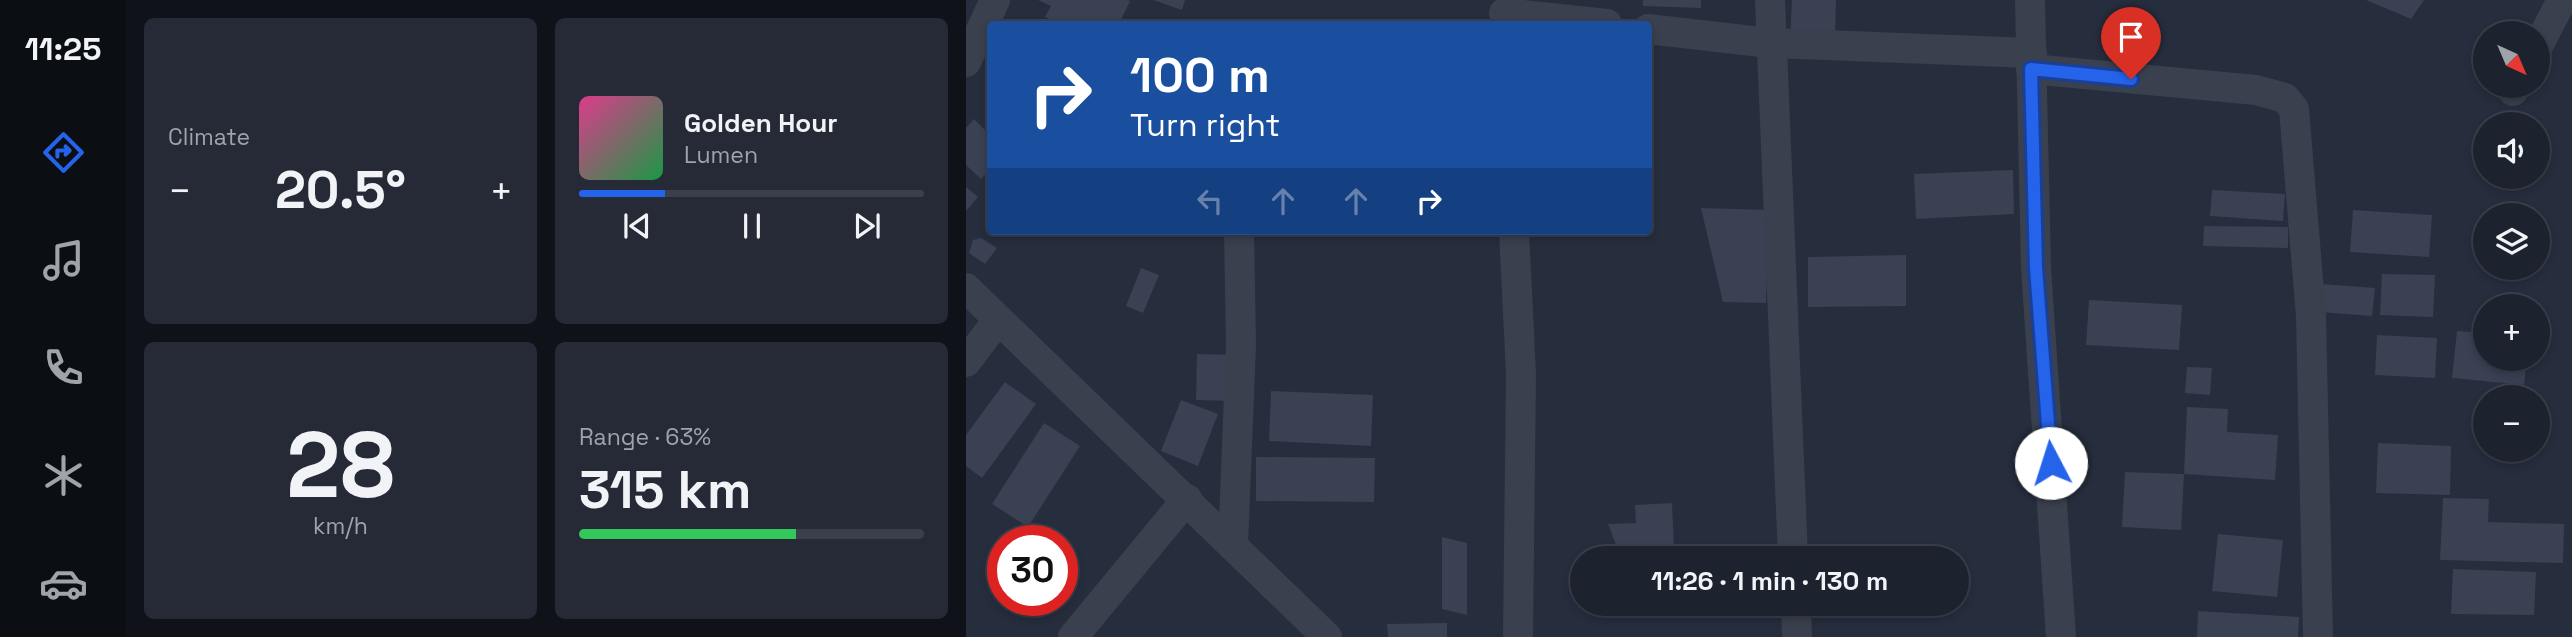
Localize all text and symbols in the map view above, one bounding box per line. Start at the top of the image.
pin [2101,7,2161,79]
icon: arrive [2112,18,2150,56]
north arrow [2473,21,2550,98]
map controls [2473,21,2550,462]
text: 11:25 [25,29,101,69]
text: 100 m [1130,44,1270,106]
icon: right [1015,49,1106,140]
text: Turn right [1130,105,1280,145]
text: Golden Hour [684,106,838,140]
button: sound [2473,112,2550,189]
text: Climate [168,122,250,152]
icon: directions [39,128,88,177]
text: Lumen [684,140,758,170]
text: 20.5° [275,157,406,223]
text: − [168,167,192,215]
text: + [489,167,513,215]
icon: left [1191,182,1229,220]
icon: ahead [1264,182,1302,220]
icon: ahead [1337,182,1375,220]
icon: right [1410,182,1448,220]
button: layers [2473,203,2550,280]
icon: previous [618,207,656,245]
icon: pause [733,207,771,245]
icon: next [848,207,886,245]
icon: music [39,236,88,285]
button: + [2473,294,2550,371]
icon: phone [39,343,88,392]
button: − [2473,385,2550,462]
text: 28 [286,407,395,524]
text: Range · 63% [579,422,711,452]
position arrow [2014,426,2088,500]
icon: climate [39,451,88,500]
text: 315 km [579,457,751,523]
text: km/h [313,511,368,541]
speed limit sign: 30 [987,525,1078,616]
icon: car [39,559,88,608]
text: 11:26 · 1 min · 130 m [1651,564,1888,598]

